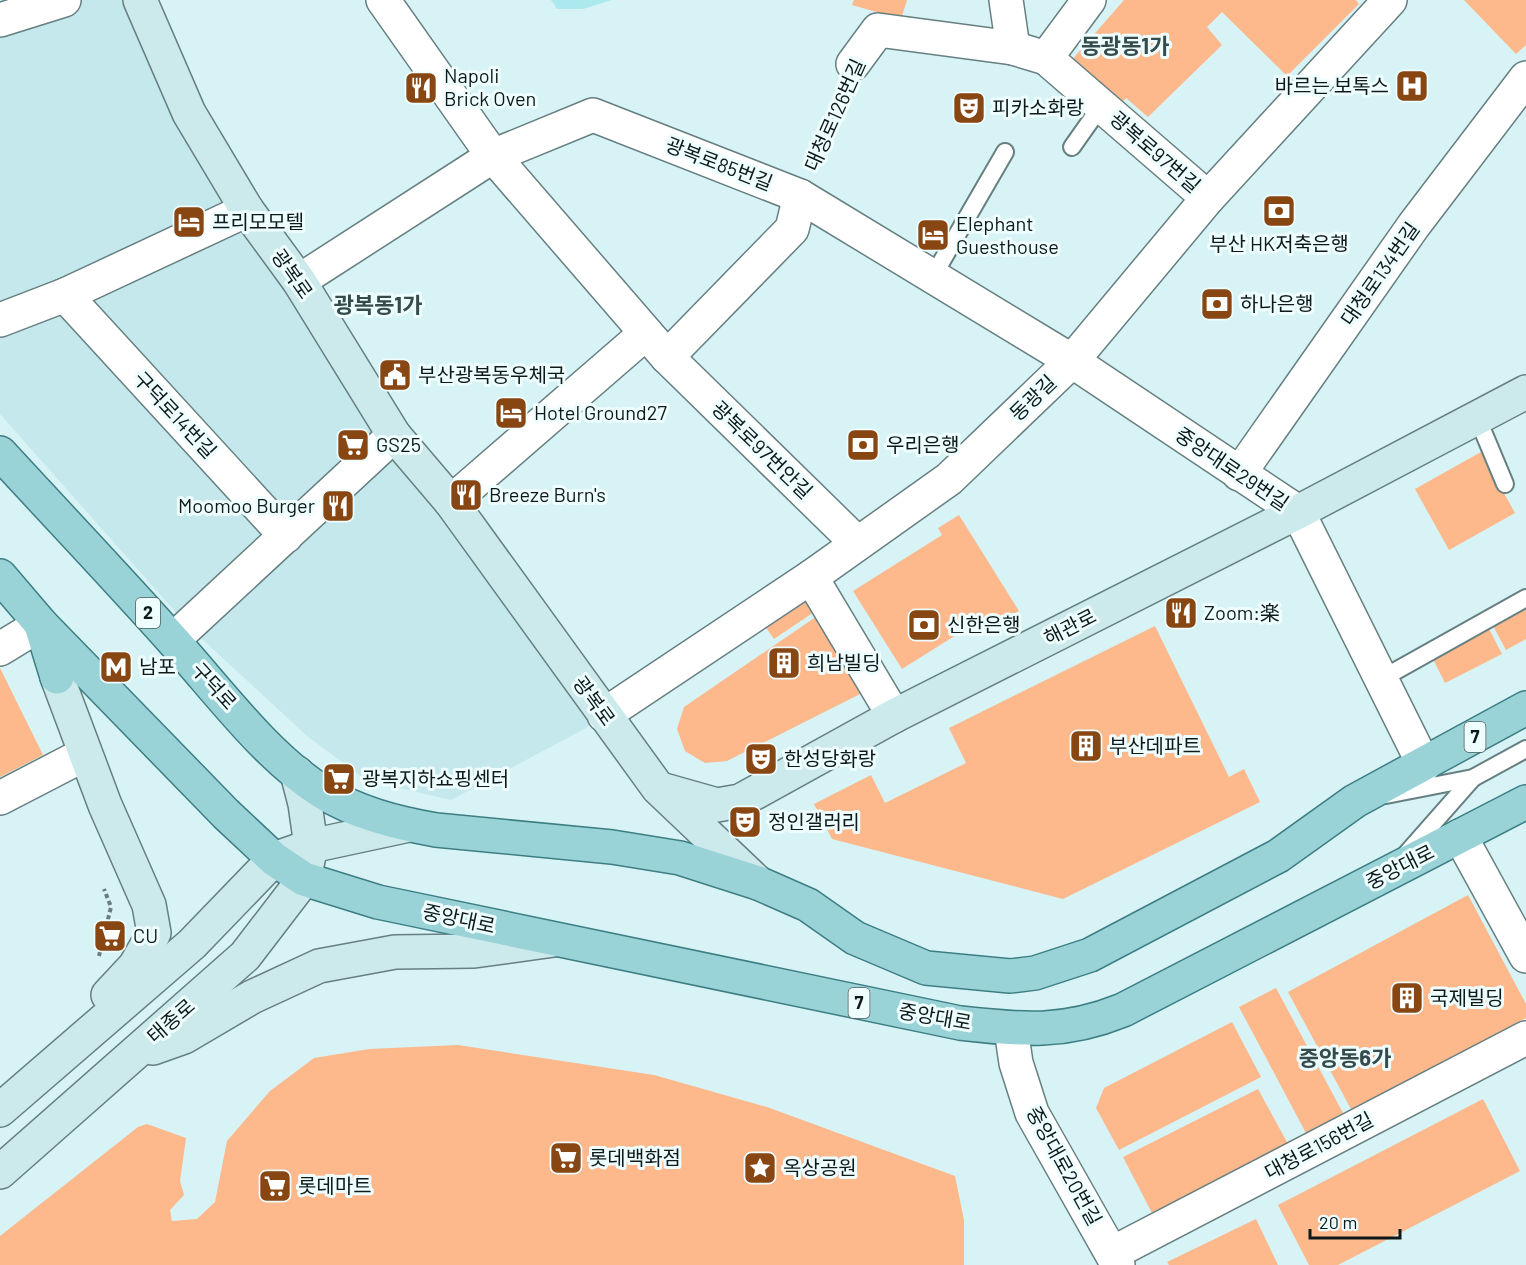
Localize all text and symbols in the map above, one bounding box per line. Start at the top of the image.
district label: 동광동1가 [1081,32,1169,58]
street label: 대청로126번길 [799,55,869,174]
place label: Napoli Brick Oven [444,63,536,110]
hospital icon: 바르는 보톡스 [1394,68,1430,104]
restaurant icon: Napoli Brick Oven [403,70,439,106]
place label: 바르는 보톡스 [1275,73,1389,97]
theatre icon: 피카소화랑 [951,90,987,126]
place label: 피카소화랑 [992,95,1084,119]
street label: 광복로97번길 [1106,105,1206,197]
street label: 광복로85번길 [662,132,776,194]
bank icon: 부산 HK저축은행 [1261,193,1297,229]
hotel icon: 프리모모텔 [171,204,207,240]
place label: 프리모모텔 [212,209,304,233]
place label: Elephant Guesthouse [956,211,1059,258]
hotel icon: Elephant Guesthouse [915,217,951,253]
street label: 대청로134번길 [1335,217,1424,330]
place label: 부산 HK저축은행 [1209,231,1349,255]
street label: 광복로 [267,244,318,303]
bank icon: 하나은행 [1199,286,1235,322]
district label: 광복동1가 [334,291,422,317]
place label: 하나은행 [1240,291,1314,315]
public building icon: 부산광복동우체국 [377,357,413,393]
place label: 부산광복동우체국 [418,362,565,386]
street label: 구덕로14번길 [129,366,222,463]
street label: 동광길 [1004,369,1060,425]
hotel icon: Hotel Ground27 [493,395,529,431]
street label: 광복로97번안길 [708,395,818,503]
place label: Hotel Ground27 [534,400,667,424]
street label: 중앙대로29번길 [1171,421,1294,515]
supermarket icon: GS25 [335,427,371,463]
bank icon: 우리은행 [845,427,881,463]
place label: GS25 [376,432,421,456]
place label: 우리은행 [886,432,960,456]
restaurant icon: Breeze Burn's [448,477,484,513]
place label: Breeze Burn's [489,482,606,506]
restaurant icon: Moomoo Burger [320,488,356,524]
place label: Moomoo Burger [178,493,315,517]
restaurant icon: Zoom:楽 [1163,595,1199,631]
road number: 2 [136,598,160,628]
place label: Zoom:楽 [1204,600,1280,624]
street label: 해관로 [1040,603,1100,649]
bank icon: 신한은행 [906,607,942,643]
place label: 신한은행 [947,612,1021,636]
building icon: 희남빌딩 [766,645,802,681]
metro station icon: 남포 [98,649,134,685]
place label: 희남빌딩 [807,650,881,674]
place label: 남포 [139,654,176,678]
street label: 구덕로 [187,657,242,714]
street label: 광복로 [569,671,621,730]
road number: 7 [1464,722,1486,752]
building icon: 부산데파트 [1068,728,1104,764]
place label: 부산데파트 [1109,733,1201,757]
theatre icon: 한성당화랑 [743,741,779,777]
place label: 한성당화랑 [784,746,876,770]
supermarket icon: 광복지하쇼핑센터 [321,761,357,797]
place label: 광복지하쇼핑센터 [362,766,509,790]
theatre icon: 정인갤러리 [727,804,763,840]
place label: 정인갤러리 [768,809,860,833]
street label: 중앙대로 [1361,839,1438,894]
street label: 중앙대로 [421,899,498,937]
supermarket icon: CU [92,918,128,954]
place label: CU [133,923,158,947]
building icon: 국제빌딩 [1389,980,1425,1016]
place label: 국제빌딩 [1430,985,1504,1009]
road number: 7 [848,988,870,1018]
street label: 태종로 [142,993,199,1047]
street label: 중앙대로 [897,998,974,1034]
district label: 중앙동6가 [1299,1044,1391,1070]
street label: 중앙대로20번길 [1022,1102,1107,1229]
street label: 대청로156번길 [1260,1106,1377,1184]
supermarket icon: 롯데백화점 [548,1140,584,1176]
place label: 롯데백화점 [589,1145,681,1169]
place icon: 옥상공원 [742,1150,778,1186]
place label: 옥상공원 [783,1155,857,1179]
supermarket icon: 롯데마트 [257,1168,293,1204]
place label: 롯데마트 [298,1173,372,1197]
scale bar [1310,1202,1400,1240]
text: 20 m [1319,1211,1357,1233]

